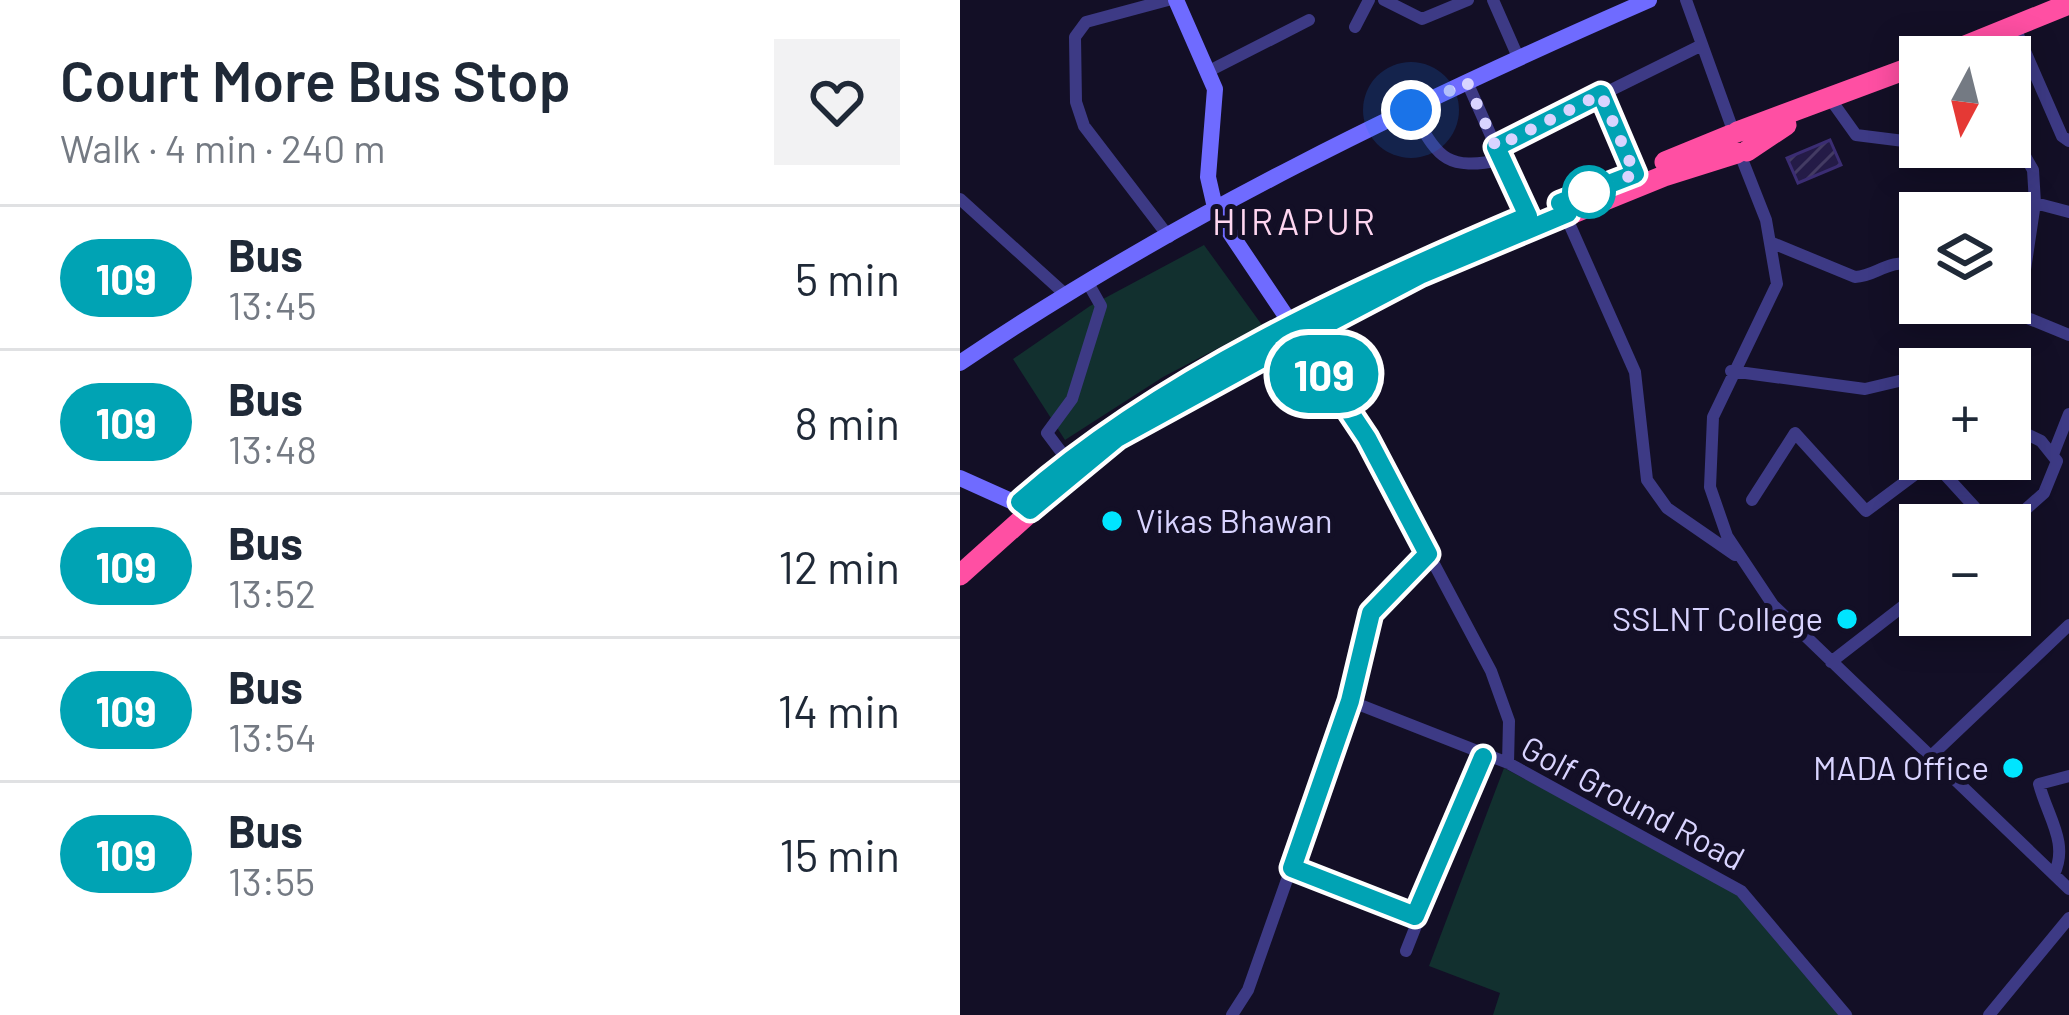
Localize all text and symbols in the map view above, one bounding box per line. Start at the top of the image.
north arrow [1899,36,2031,168]
map controls [1899,36,2031,636]
button: heart [774,39,900,165]
text: Court More Bus Stop [60,45,571,113]
your location [1381,80,1441,140]
text: Walk · 4 min · 240 m [60,124,385,171]
unlabelled marker [1564,167,1614,217]
button: layers [1899,192,2031,324]
district label: HIRAPUR [1212,199,1378,242]
text: Bus [228,227,303,281]
text: 5 min [795,251,900,305]
text: 109 [95,253,157,303]
text: 13:45 [228,281,317,328]
line badge: 109 [1255,335,1393,413]
button: + [1899,348,2031,480]
text: 109 [1293,349,1355,399]
text: Bus [228,371,303,425]
text: 8 min [795,395,900,449]
text: 109 [95,397,157,447]
text: 13:48 [228,425,317,472]
place label: Vikas Bhawan [1136,500,1333,540]
button: − [1899,504,2031,636]
marker: Vikas Bhawan [1099,508,1125,534]
text: Bus [228,515,303,569]
text: 12 min [778,539,900,593]
text: 109 [95,541,157,591]
text: 13:52 [228,569,316,616]
place label: SSLNT College [1612,598,1823,638]
marker: SSLNT College [1834,606,1860,632]
text: Bus [228,659,303,713]
text: 14 min [778,683,900,737]
text: 109 [95,685,157,735]
text: 13:54 [228,713,317,760]
street label: Golf Ground Road [1515,726,1752,878]
place label: MADA Office [1813,747,1989,787]
marker: MADA Office [2000,755,2026,781]
text: Bus [228,803,303,857]
text: 15 min [779,827,900,881]
text: 109 [95,829,157,879]
text: 13:55 [228,857,315,904]

